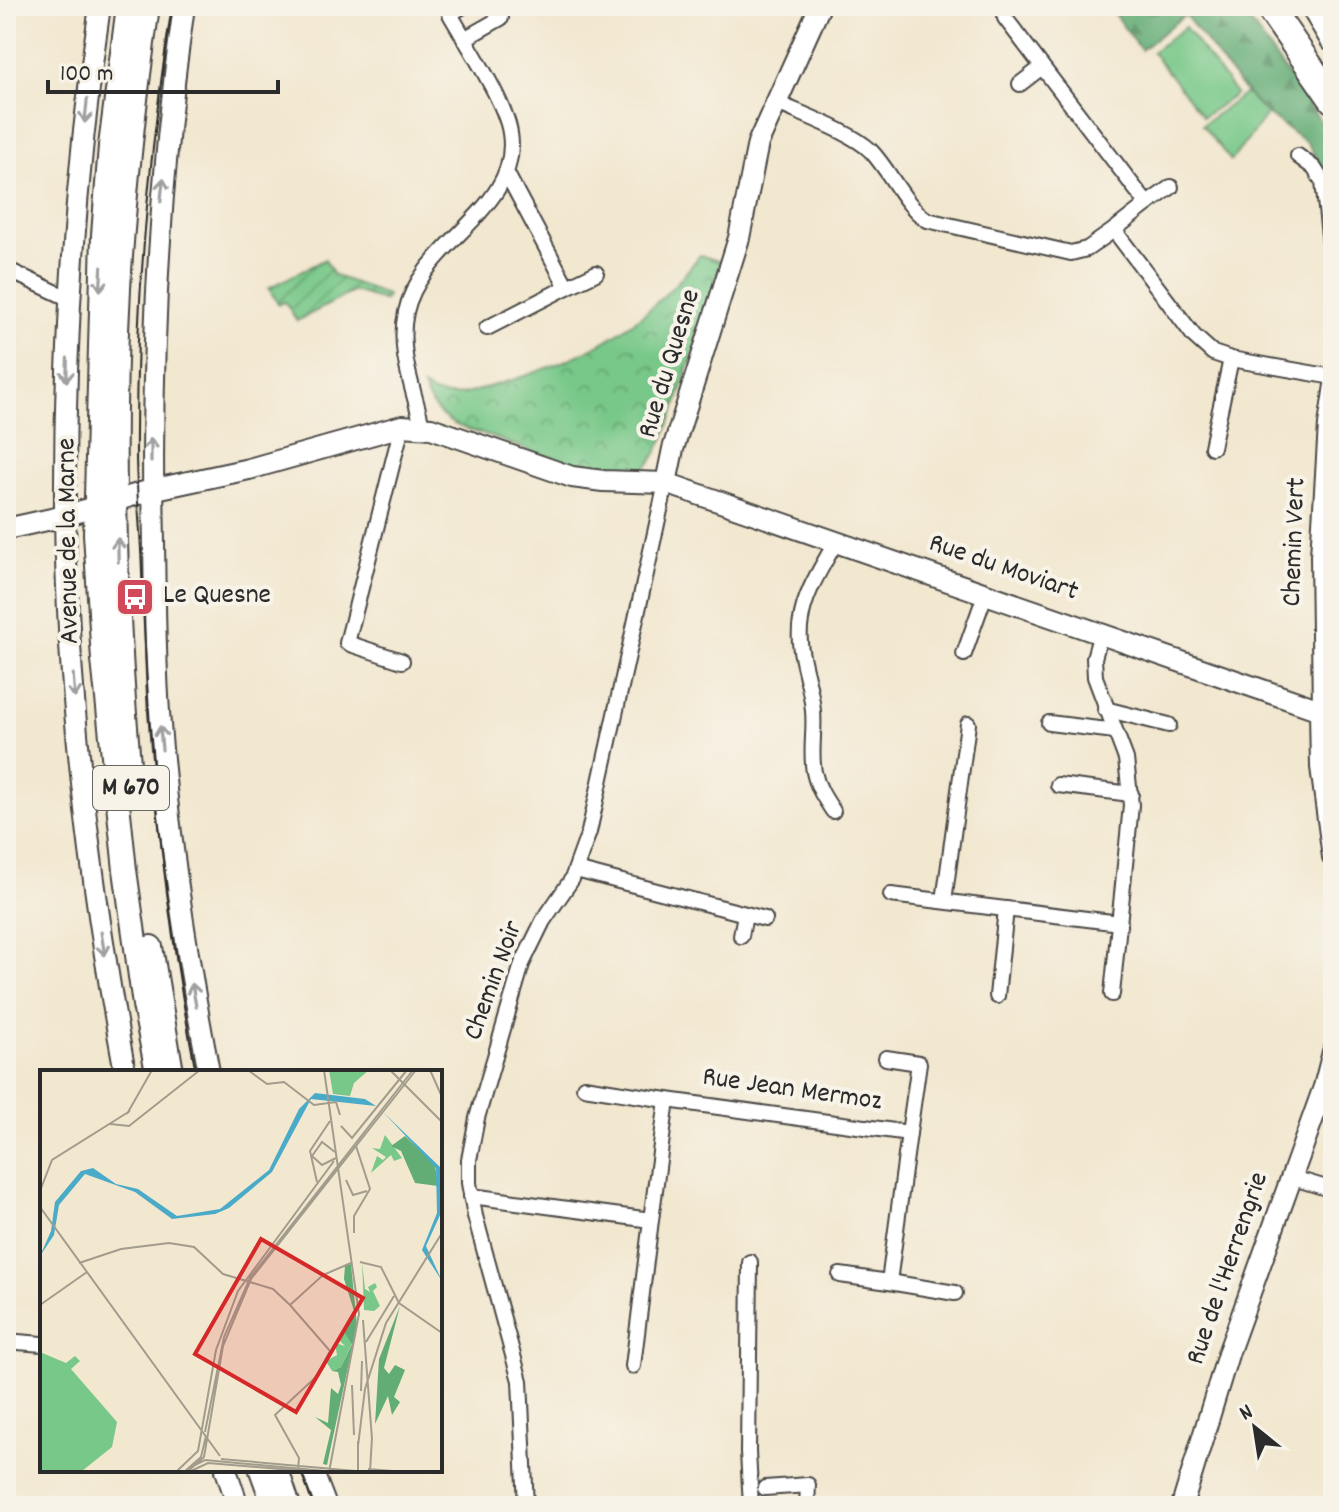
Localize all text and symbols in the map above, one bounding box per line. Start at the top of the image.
scale bar [48,44,278,94]
text: 100 m [60,58,113,92]
one-way arrow [78,97,93,124]
one-way arrow [155,177,170,204]
one-way arrow [94,265,109,292]
street label: Rue du Quesne [629,285,713,443]
one-way arrow [59,356,75,383]
one-way arrow [143,437,159,464]
street label: Avenue de la Marne [48,438,92,644]
street label: Chemin Vert [1274,477,1318,607]
street label: Rue du Moviart [923,525,1083,613]
one-way arrow [110,537,126,564]
bus stop icon: Le Quesne [114,576,156,618]
place label: Le Quesne [163,577,271,617]
one-way arrow [66,672,81,699]
one-way arrow [154,725,169,752]
road number: M 670 [93,766,169,810]
street label: Chemin Noir [455,915,535,1046]
one-way arrow [96,931,111,957]
one-way arrow [186,983,201,1009]
street label: Rue Jean Mermoz [700,1059,885,1123]
inset map [40,1070,442,1472]
street label: Rue de l'Herrengrie [1177,1167,1281,1371]
north arrow [1215,1388,1295,1468]
text: N [1234,1398,1259,1430]

